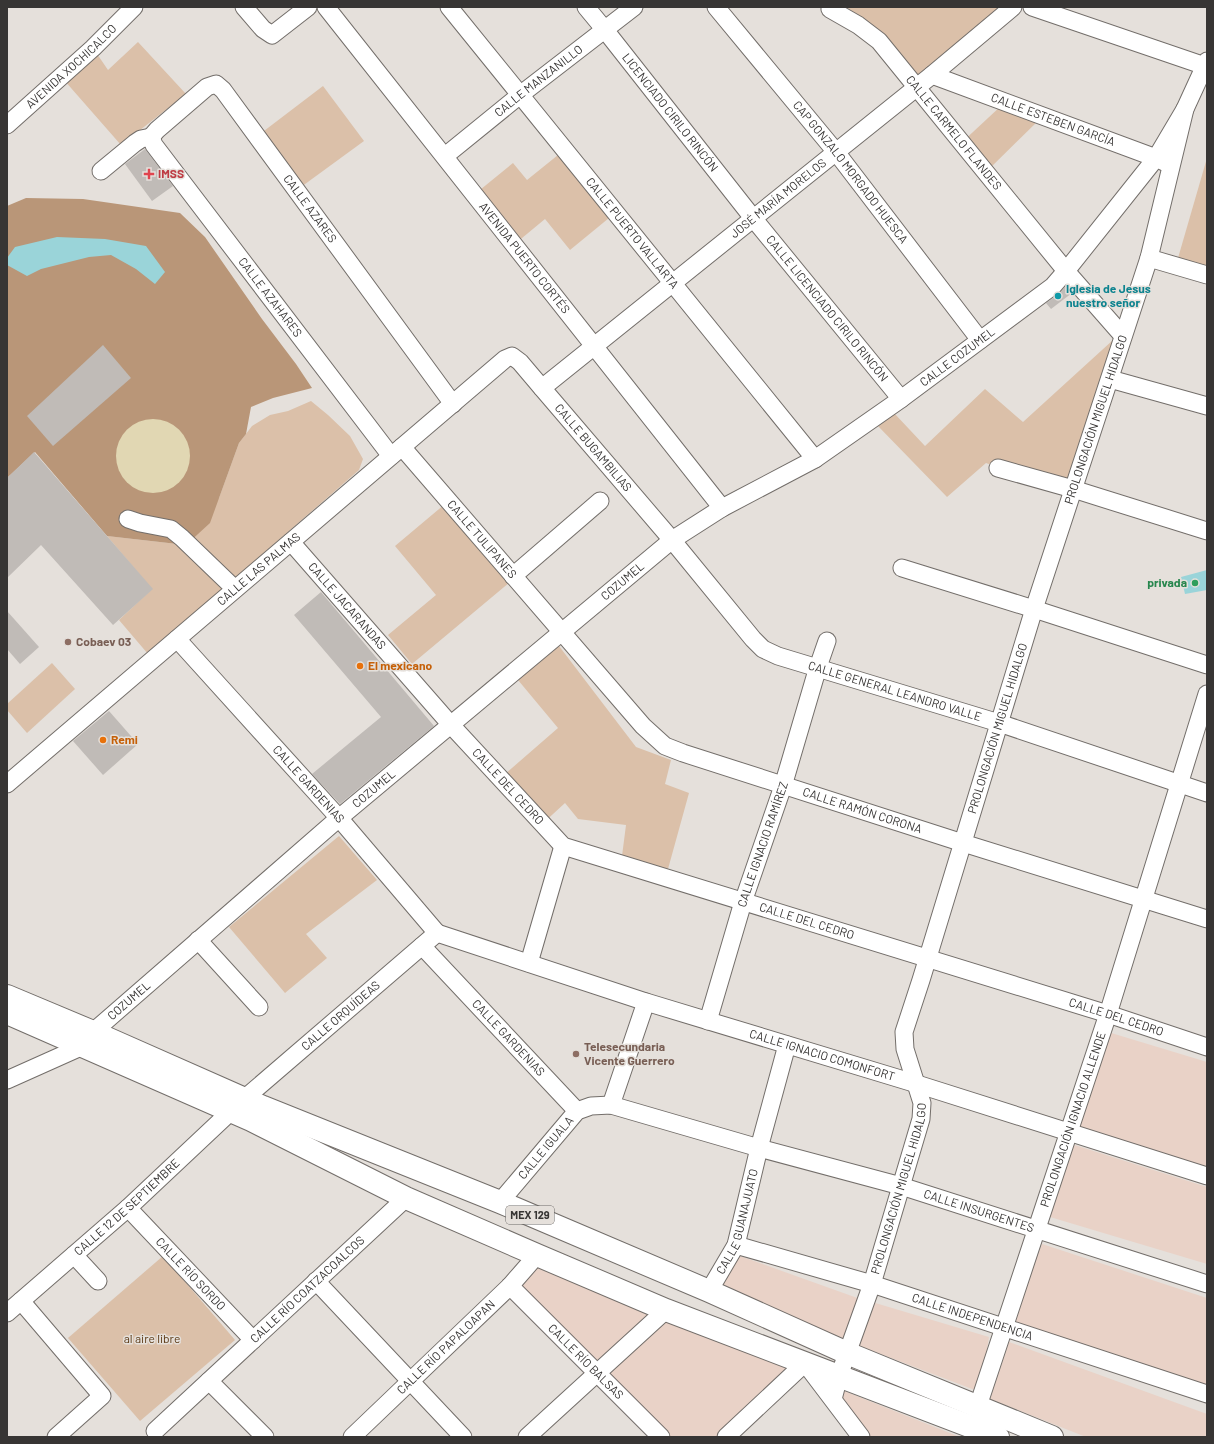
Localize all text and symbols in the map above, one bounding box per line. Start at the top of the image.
street label: AVENIDA XOCHICALCO [23,21,119,111]
street label: CALLE MANZANILLO [491,41,585,119]
street label: LICENCIADO CIRILO RINCÓN [620,50,722,174]
street label: CALLE CARMELO FLANDES [904,72,1005,192]
street label: CALLE ESTEBEN GARCÍA [989,90,1117,148]
street label: CAP GONZALO MORGADO HUESCA [791,98,911,246]
street label: JOSÉ MARÍA MORELOS [727,155,828,240]
place label: IMSS [158,166,184,180]
marker: IMSS [143,168,155,180]
street label: CALLE AZARES [281,171,340,245]
street label: CALLE PUERTO VALLARTA [584,174,682,291]
street label: AVENIDA PUERTO CORTÉS [477,199,573,316]
street label: CALLE LICENCIADO CIRILO RINCÓN [764,232,892,384]
street label: CALLE AZAHARES [236,254,306,339]
place label: Iglesia de Jesus nuestro señor [1066,281,1151,309]
marker: Iglesia de Jesus nuestro señor [1053,291,1063,301]
street label: CALLE COZUMEL [917,324,997,389]
street label: PROLONGACIÓN MIGUEL HIDALGO [1061,333,1129,506]
street label: CALLE BUGAMBILIAS [553,400,635,494]
street label: CALLE TULIPANES [445,497,520,581]
street label: CALLE LAS PALMAS [214,529,303,608]
street label: COZUMEL [598,558,647,602]
street label: CALLE JACARANDAS [306,559,389,652]
place label: privada [1147,575,1187,589]
marker: privada [1190,578,1200,588]
place label: Cobaev 03 [76,634,131,648]
marker: Cobaev 03 [63,637,73,647]
street label: PROLONGACIÓN MIGUEL HIDALGO [964,641,1029,815]
place label: El mexicano [368,658,432,672]
street label: CALLE GENERAL LEANDRO VALLE [807,658,983,723]
marker: El mexicano [355,661,365,671]
place label: Remi [111,732,138,746]
marker: Remi [98,735,108,745]
street label: CALLE GARDENIAS [271,742,348,825]
street label: CALLE DEL CEDRO [470,745,547,827]
street label: COZUMEL [349,766,398,810]
street label: CALLE IGNACIO RAMÍREZ [734,780,790,908]
street label: CALLE RAMÓN CORONA [801,784,924,835]
street label: CALLE DEL CEDRO [758,899,856,941]
street label: CALLE ORQUÍDEAS [298,977,382,1053]
street label: COZUMEL [104,978,152,1022]
street label: CALLE DEL CEDRO [1067,994,1166,1038]
street label: CALLE GARDENIAS [470,996,548,1078]
street label: CALLE IGNACIO COMONFORT [748,1026,897,1083]
street label: PROLONGACIÓN IGNACIO ALLENDE [1036,1029,1108,1209]
place label: Telesecundaria Vicente Guerrero [584,1039,675,1067]
marker: Telesecundaria Vicente Guerrero [571,1049,581,1059]
street label: PROLONGACIÓN MIGUEL HIDALGO [867,1102,928,1275]
street label: CALLE IGUALA [515,1113,576,1181]
street label: CALLE 12 DE SEPTIEMBRE [71,1155,182,1258]
street label: CALLE GUANAJUATO [713,1167,760,1276]
street label: CALLE INSURGENTES [922,1186,1036,1234]
road number: MEX 129 [506,1206,554,1224]
street label: CALLE RÍO COATZACOALCOS [247,1232,367,1345]
street label: CALLE RÍO SORDO [154,1234,229,1313]
street label: CALLE INDEPENDENCIA [910,1290,1035,1342]
street label: CALLE RÍO PAPALOAPAN [393,1296,497,1397]
street label: CALLE RÍO BALSAS [546,1320,627,1401]
park label: al aire libre [124,1331,180,1345]

